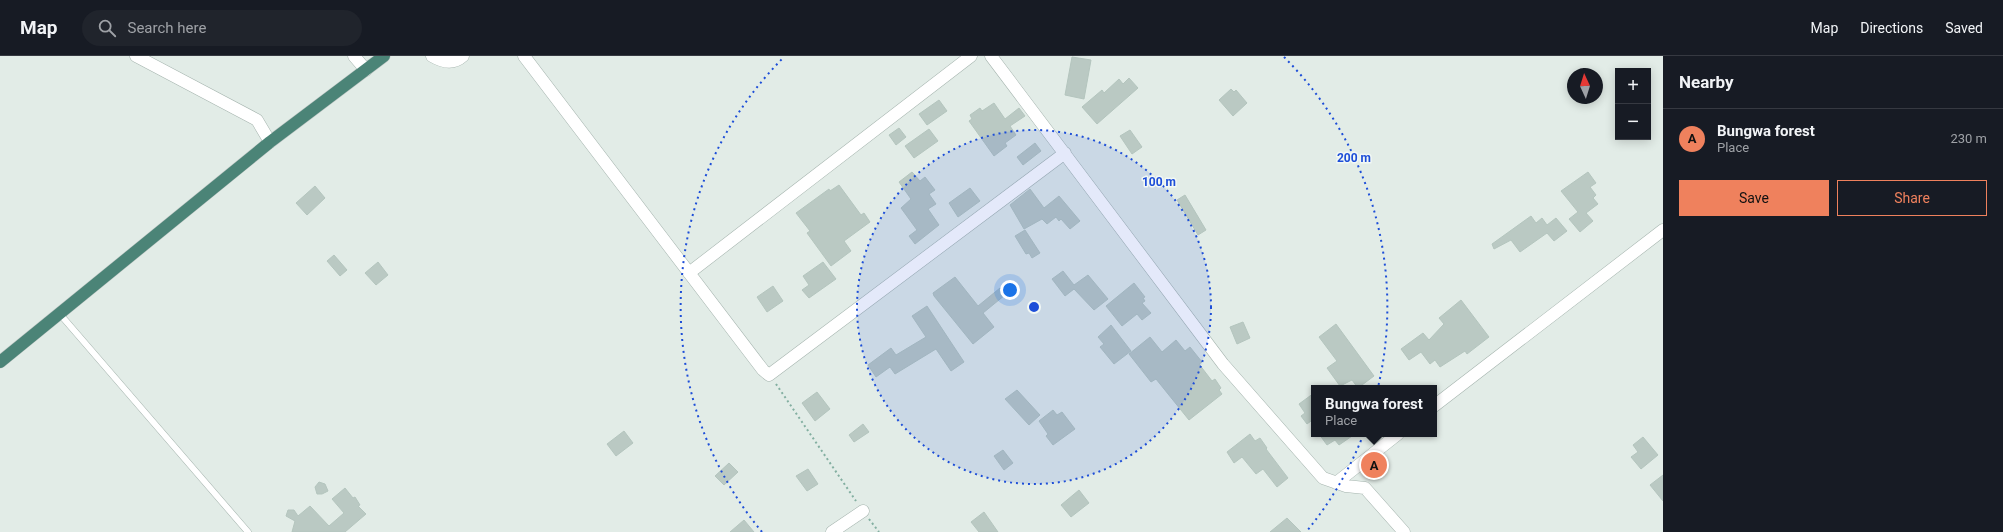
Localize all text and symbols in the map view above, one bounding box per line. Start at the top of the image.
search box [82,10,362,46]
text: Map [20,16,58,39]
icon: search [96,17,118,39]
text: Search here [128,19,206,37]
text: Map [1811,20,1838,36]
text: Directions [1860,20,1923,36]
text: Saved [1945,20,1983,36]
north arrow [1567,68,1603,104]
map controls [1615,68,1651,140]
button: + [1615,68,1651,104]
text: Nearby [1679,72,1734,92]
button: − [1615,104,1651,140]
text: Bungwa forest [1717,122,1815,140]
text: A [1688,131,1696,146]
text: 230 m [1950,131,1987,146]
text: Place [1717,140,1749,155]
text: 200 m [1337,151,1371,165]
text: 100 m [1142,175,1176,189]
button: Save [1679,180,1829,216]
button: Share [1837,180,1987,216]
your location [1000,280,1020,300]
centre of rings [1027,300,1041,314]
popup [1311,385,1437,437]
text: Bungwa forest [1325,395,1423,413]
text: Place [1325,413,1357,428]
pin: A [1361,450,1387,480]

